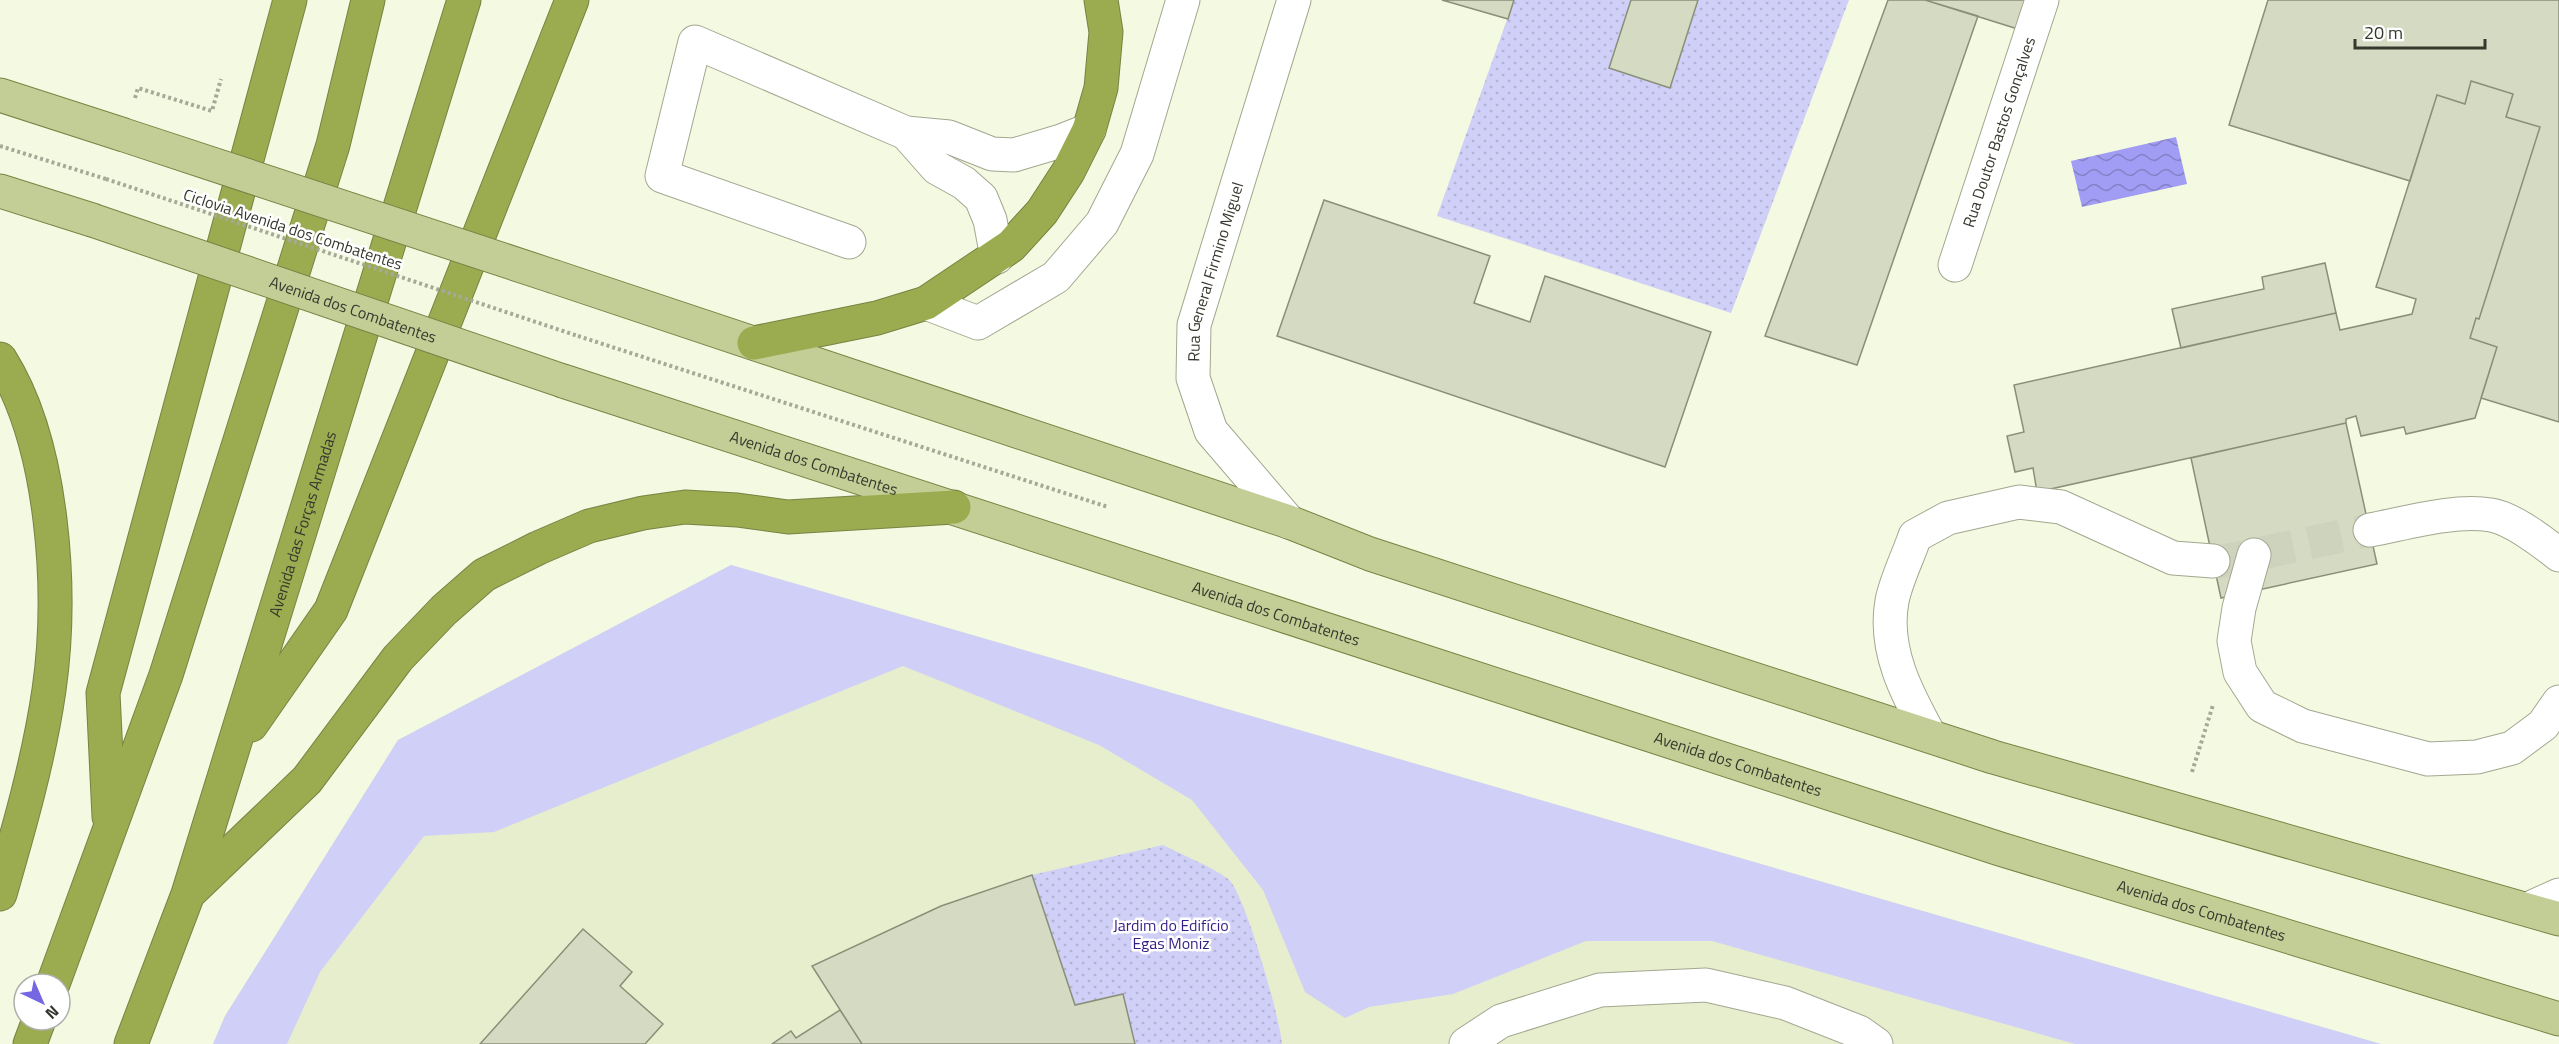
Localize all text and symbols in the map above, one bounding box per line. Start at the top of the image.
scale bar [2355,12,2486,50]
text: 20 m [2364,19,2403,46]
street label: Rua Doutor Bastos Gonçalves [1956,33,2041,230]
street label: Rua General Firmino Miguel [1181,179,1249,362]
street label: Ciclovia Avenida dos Combatentes [180,182,406,276]
street label: Avenida dos Combatentes [266,270,440,349]
street label: Avenida dos Combatentes [727,424,901,501]
street label: Avenida das Forças Armadas [262,428,342,619]
street label: Avenida dos Combatentes [1189,575,1363,652]
street label: Avenida dos Combatentes [1651,725,1825,802]
street label: Avenida dos Combatentes [2114,873,2289,947]
park label: Jardim do Edifício Egas Moniz [1113,913,1229,955]
north arrow [12,972,72,1032]
text: N [40,1000,65,1025]

